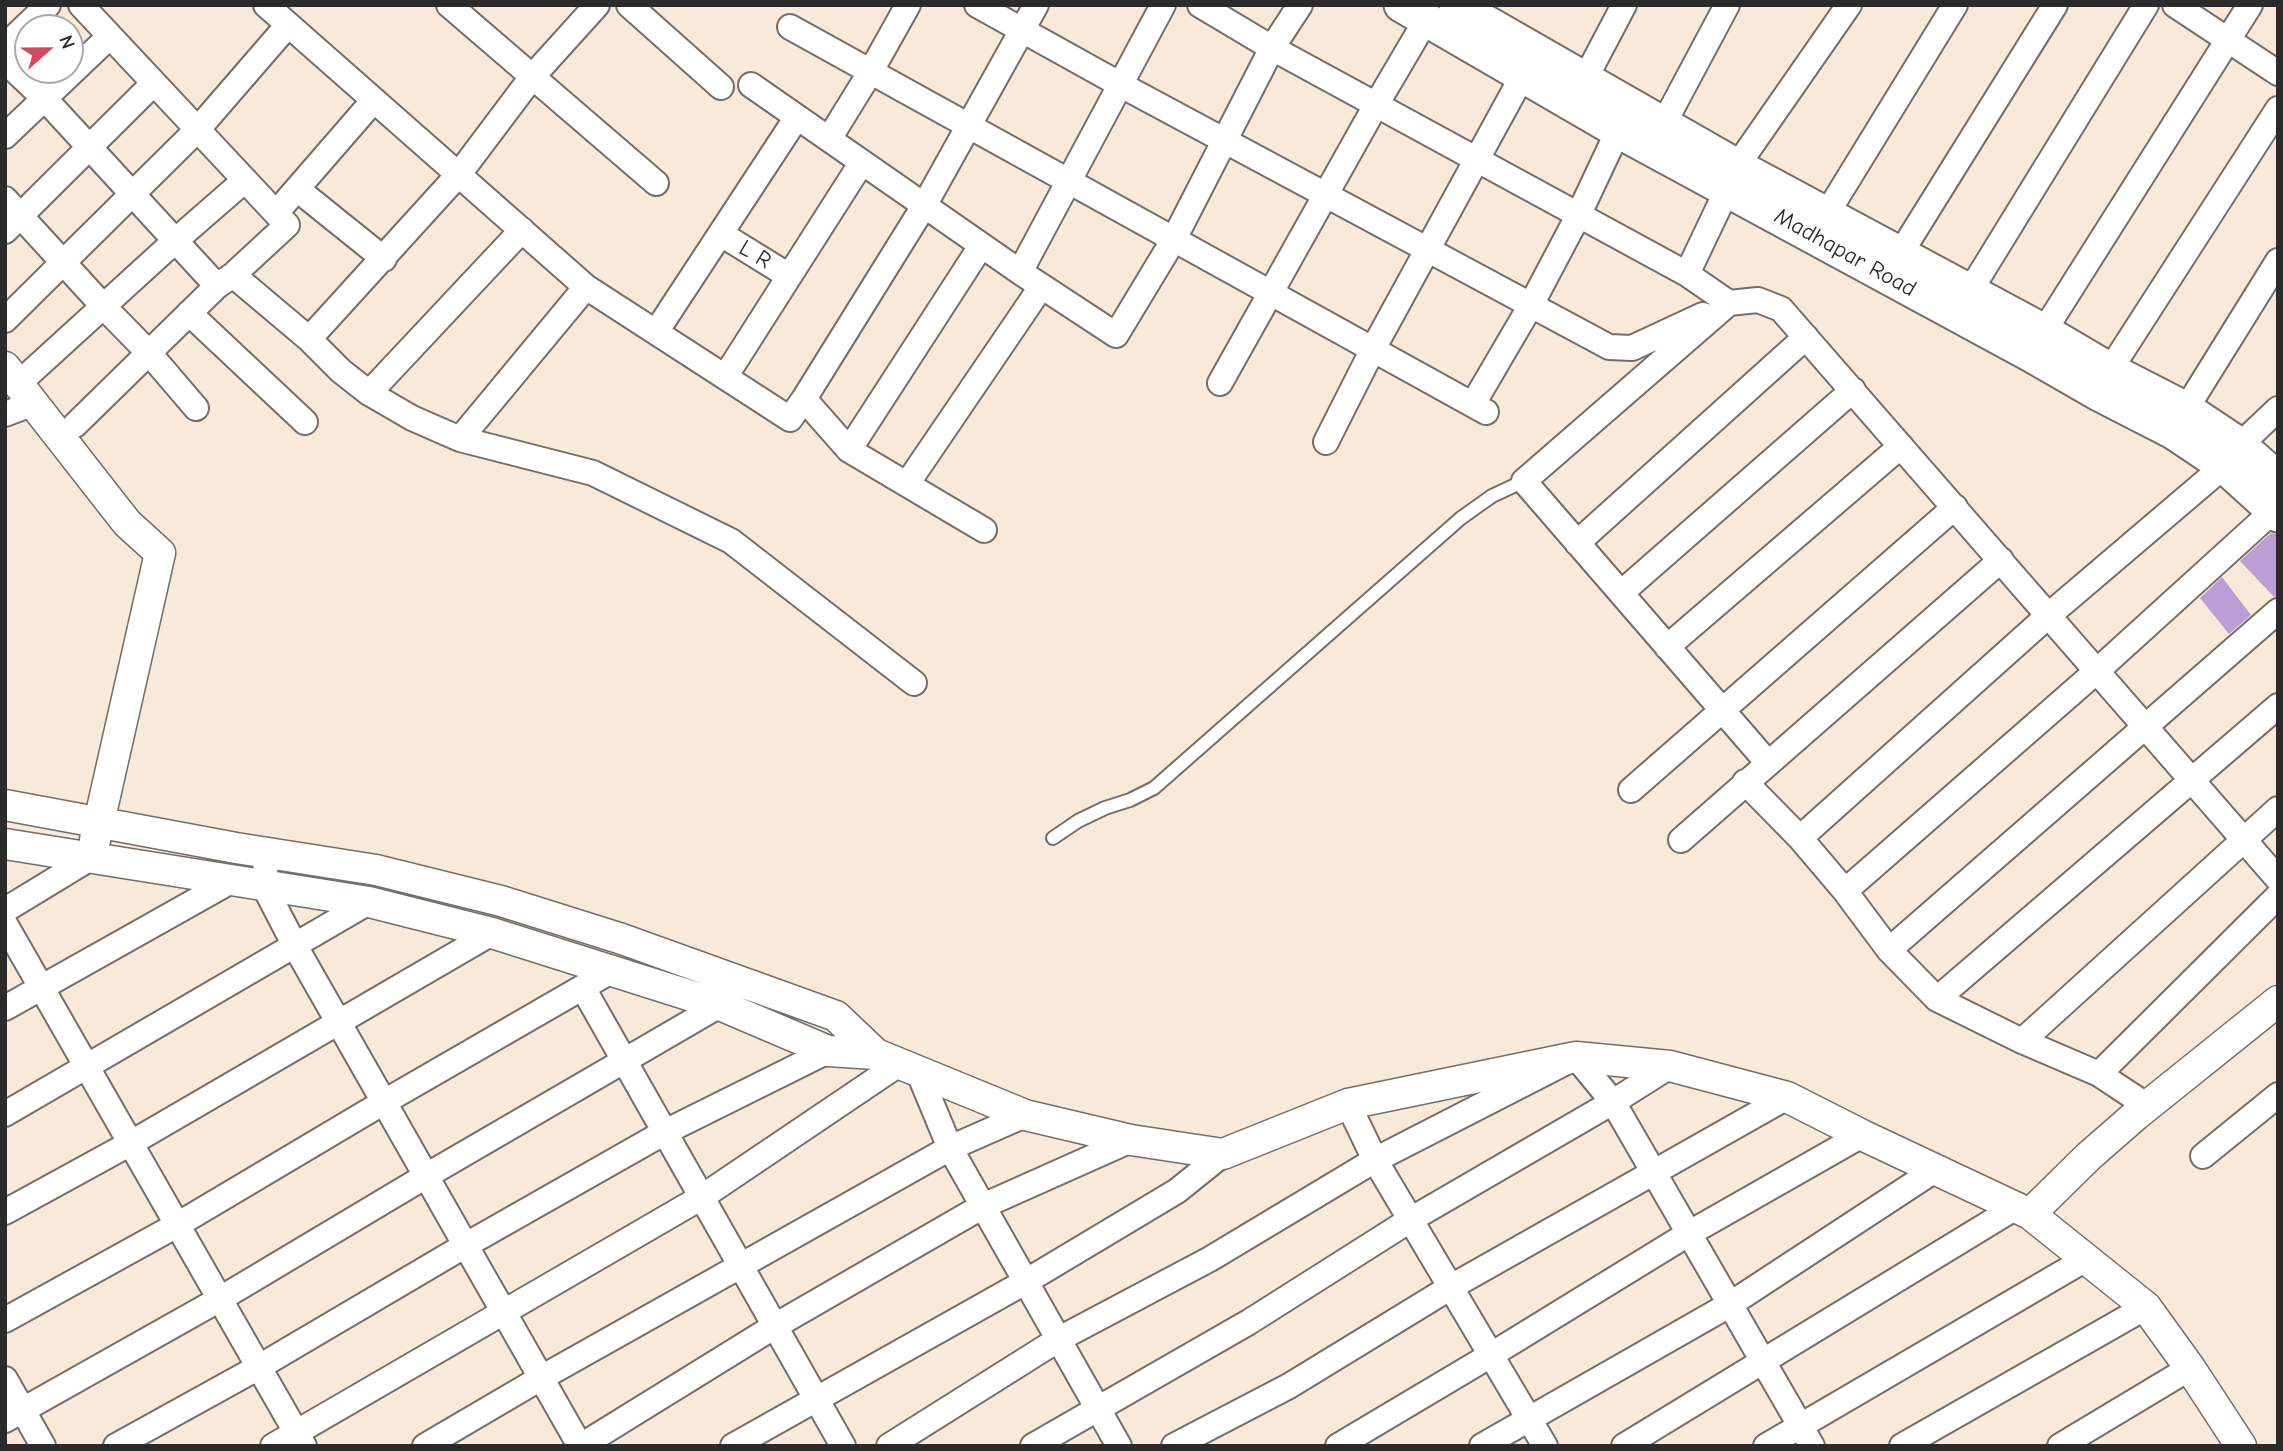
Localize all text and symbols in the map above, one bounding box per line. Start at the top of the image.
north arrow [14,14,84,84]
text: N [54,32,79,52]
street label: Madhapar Road [1769,203,1921,303]
street label: L R [734,235,776,275]

